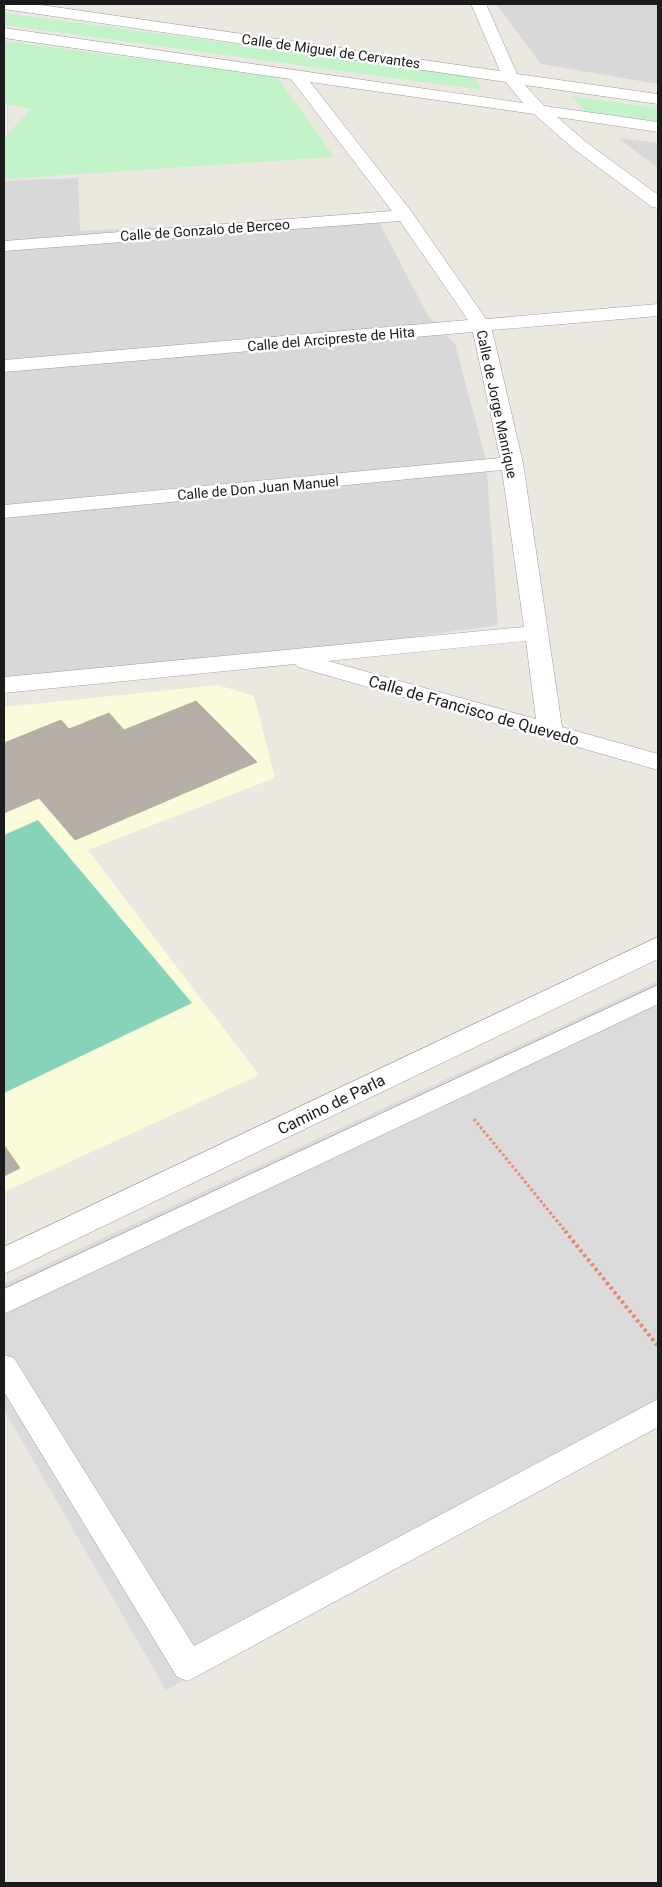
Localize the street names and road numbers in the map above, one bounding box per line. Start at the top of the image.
street label: Calle de Miguel de Cervantes [241,31,421,71]
street label: Calle de Gonzalo de Berceo [120,216,290,244]
street label: Calle del Arcipreste de Hita [247,324,415,354]
street label: Calle de Jorge Manrique [473,328,521,480]
street label: Calle de Don Juan Manuel [177,473,339,503]
street label: Calle de Francisco de Quevedo [366,671,581,750]
street label: Camino de Parla [274,1070,388,1139]

